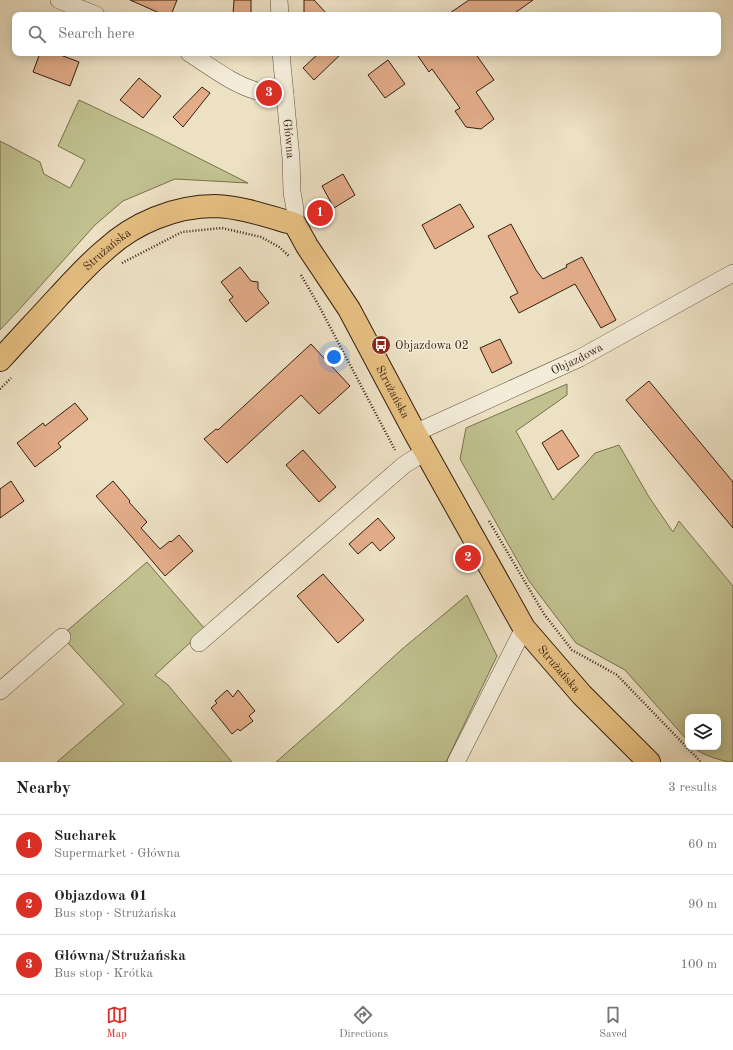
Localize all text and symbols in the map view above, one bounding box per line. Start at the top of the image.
search box [12,12,721,56]
icon: search [26,23,48,45]
text: Search here [58,27,135,42]
pin: 3 [256,78,282,108]
street label: Główna [280,119,296,159]
pin: 1 [307,198,333,228]
street label: Strużańska [81,227,133,273]
bus stop icon: Objazdowa 02 [370,334,392,356]
place label: Objazdowa 02 [395,340,469,352]
street label: Objazdowa [549,341,605,377]
your location [324,347,344,367]
street label: Strużańska [373,364,411,421]
pin: 2 [455,543,481,573]
street label: Strużańska [535,643,582,695]
map controls [685,714,721,750]
button: layers [685,714,721,750]
text: Nearby [16,780,71,797]
text: 3 results [668,781,717,794]
text: Sucharek [54,829,117,844]
text: 1 [25,838,33,851]
text: 60 m [688,838,717,851]
text: Supermarket · Główna [54,847,180,860]
text: Objazdowa 01 [54,889,148,904]
text: 2 [25,898,33,911]
text: 90 m [688,898,717,911]
text: Bus stop · Strużańska [54,907,176,920]
text: Główna/Strużańska [54,949,186,964]
text: 3 [25,958,33,971]
text: 100 m [680,958,717,971]
text: Bus stop · Krótka [54,967,153,980]
tab: Map [106,1004,128,1042]
tab: Directions [339,1004,388,1042]
tab: Saved [599,1004,627,1042]

